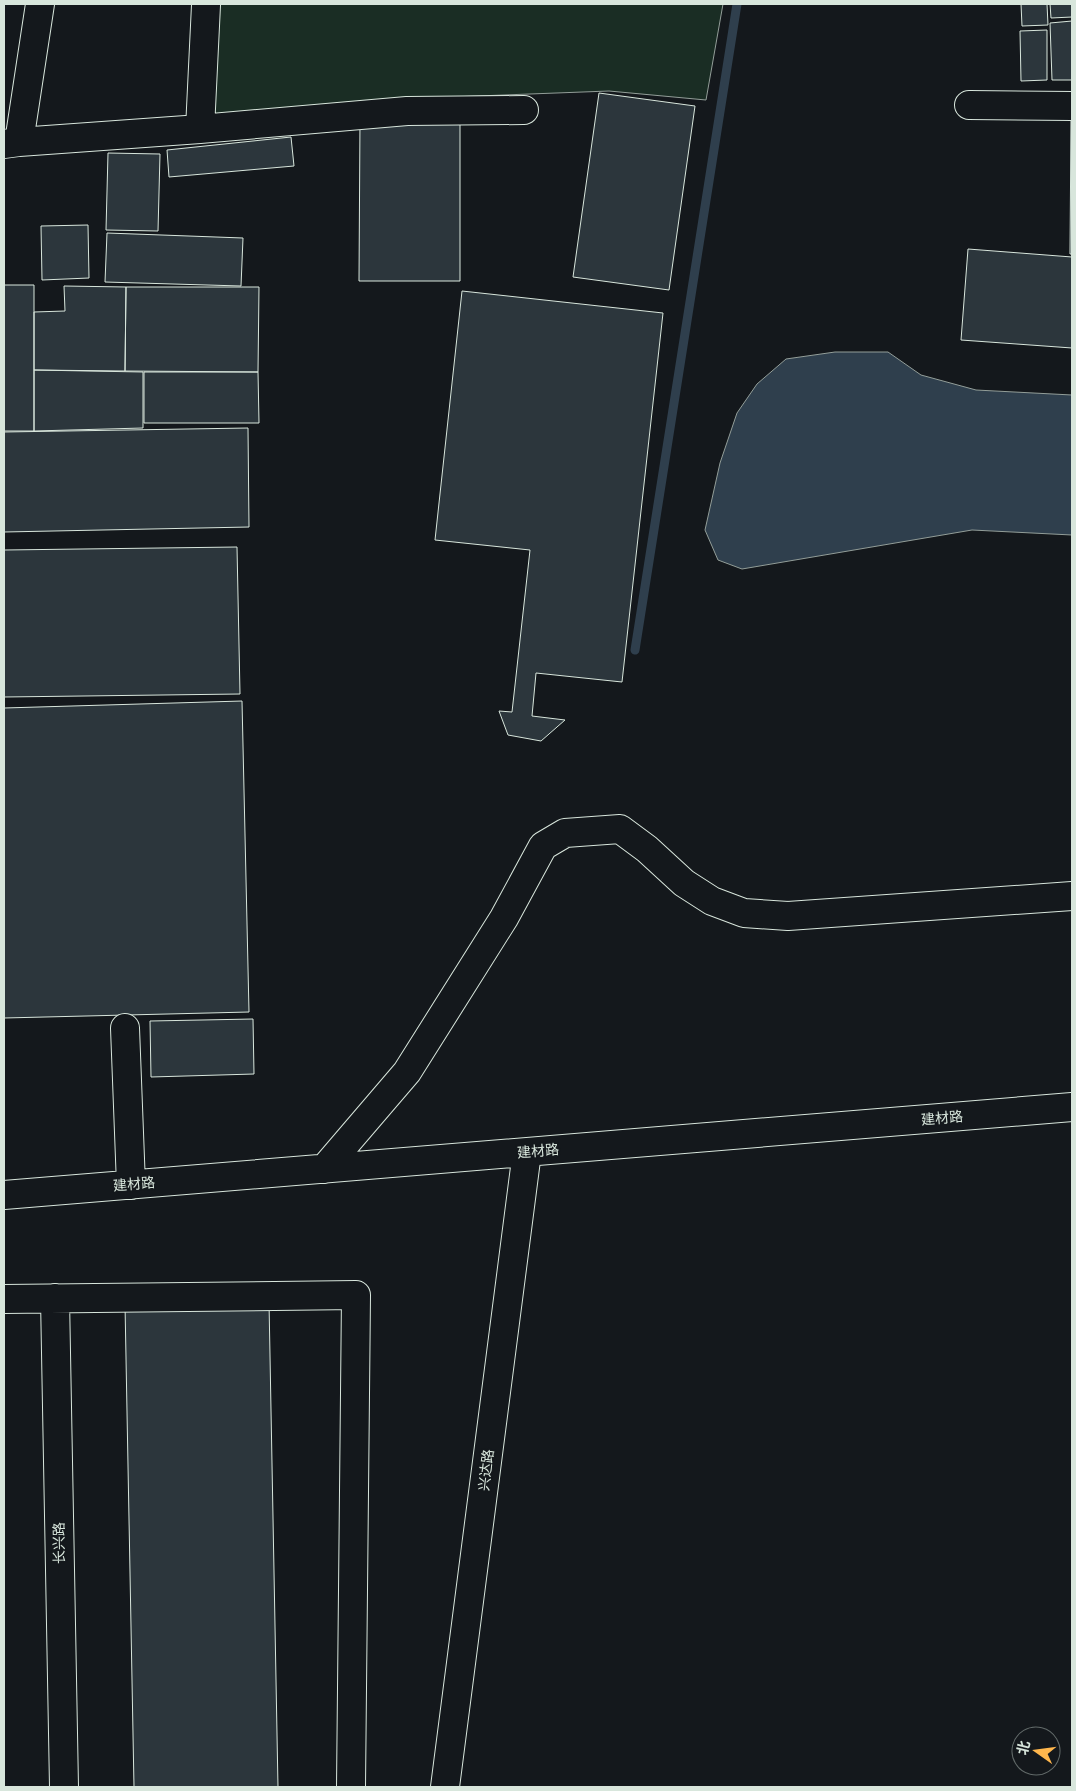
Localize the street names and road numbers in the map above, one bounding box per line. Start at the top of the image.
street label: 建材路 [920,1108,964,1128]
street label: 建材路 [516,1141,560,1161]
street label: 建材路 [112,1174,156,1194]
street label: 兴达路 [476,1448,496,1492]
street label: 长兴路 [51,1522,67,1564]

